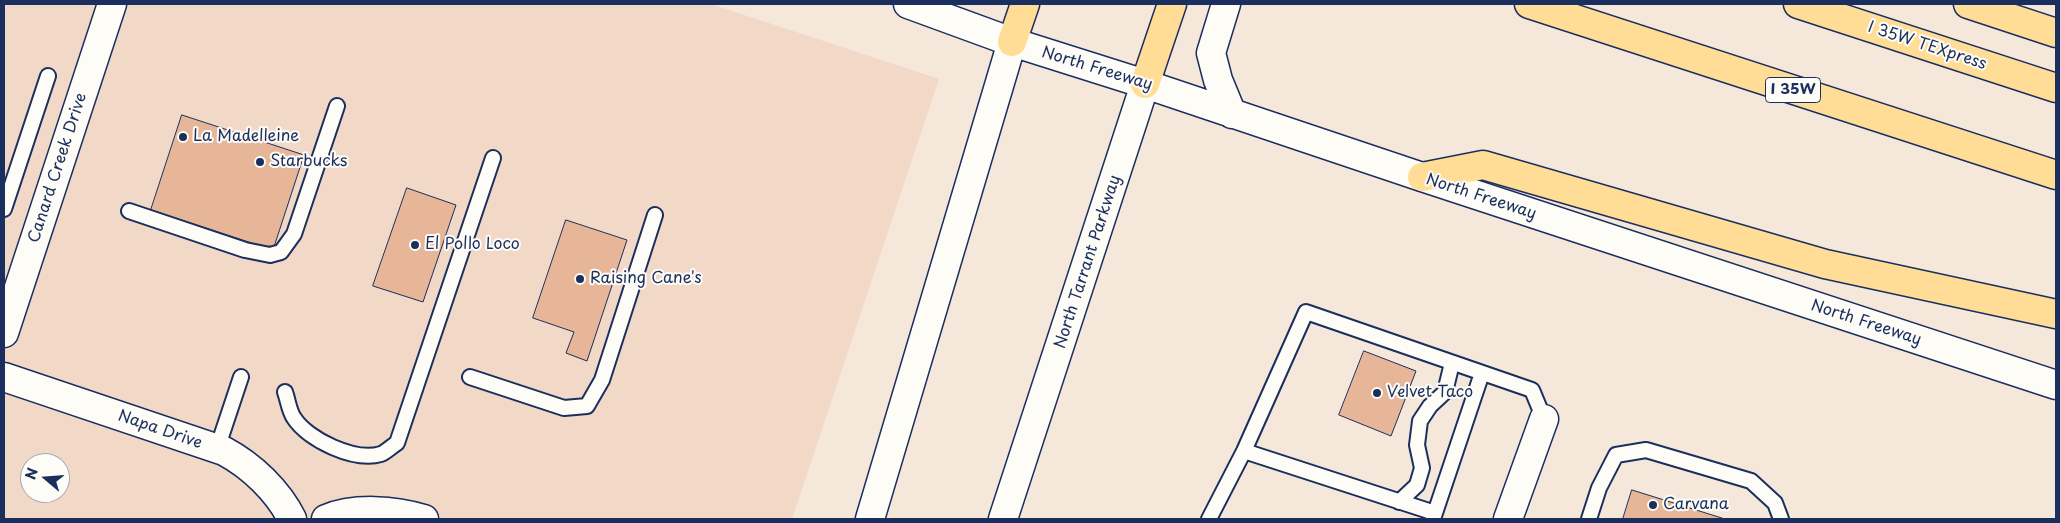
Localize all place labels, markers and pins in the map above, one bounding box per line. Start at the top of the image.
place label: La Madelleine [193,127,299,147]
marker: La Madelleine [177,131,189,143]
place label: Starbucks [270,152,347,172]
marker: Starbucks [254,156,266,168]
place label: El Pollo Loco [425,235,520,255]
marker: El Pollo Loco [409,239,421,251]
place label: Raising Cane's [590,269,702,289]
marker: Raising Cane's [574,273,586,285]
place label: Velvet Taco [1387,383,1473,403]
marker: Velvet Taco [1371,387,1383,399]
place label: Carvana [1663,495,1729,515]
marker: Carvana [1647,499,1659,511]

